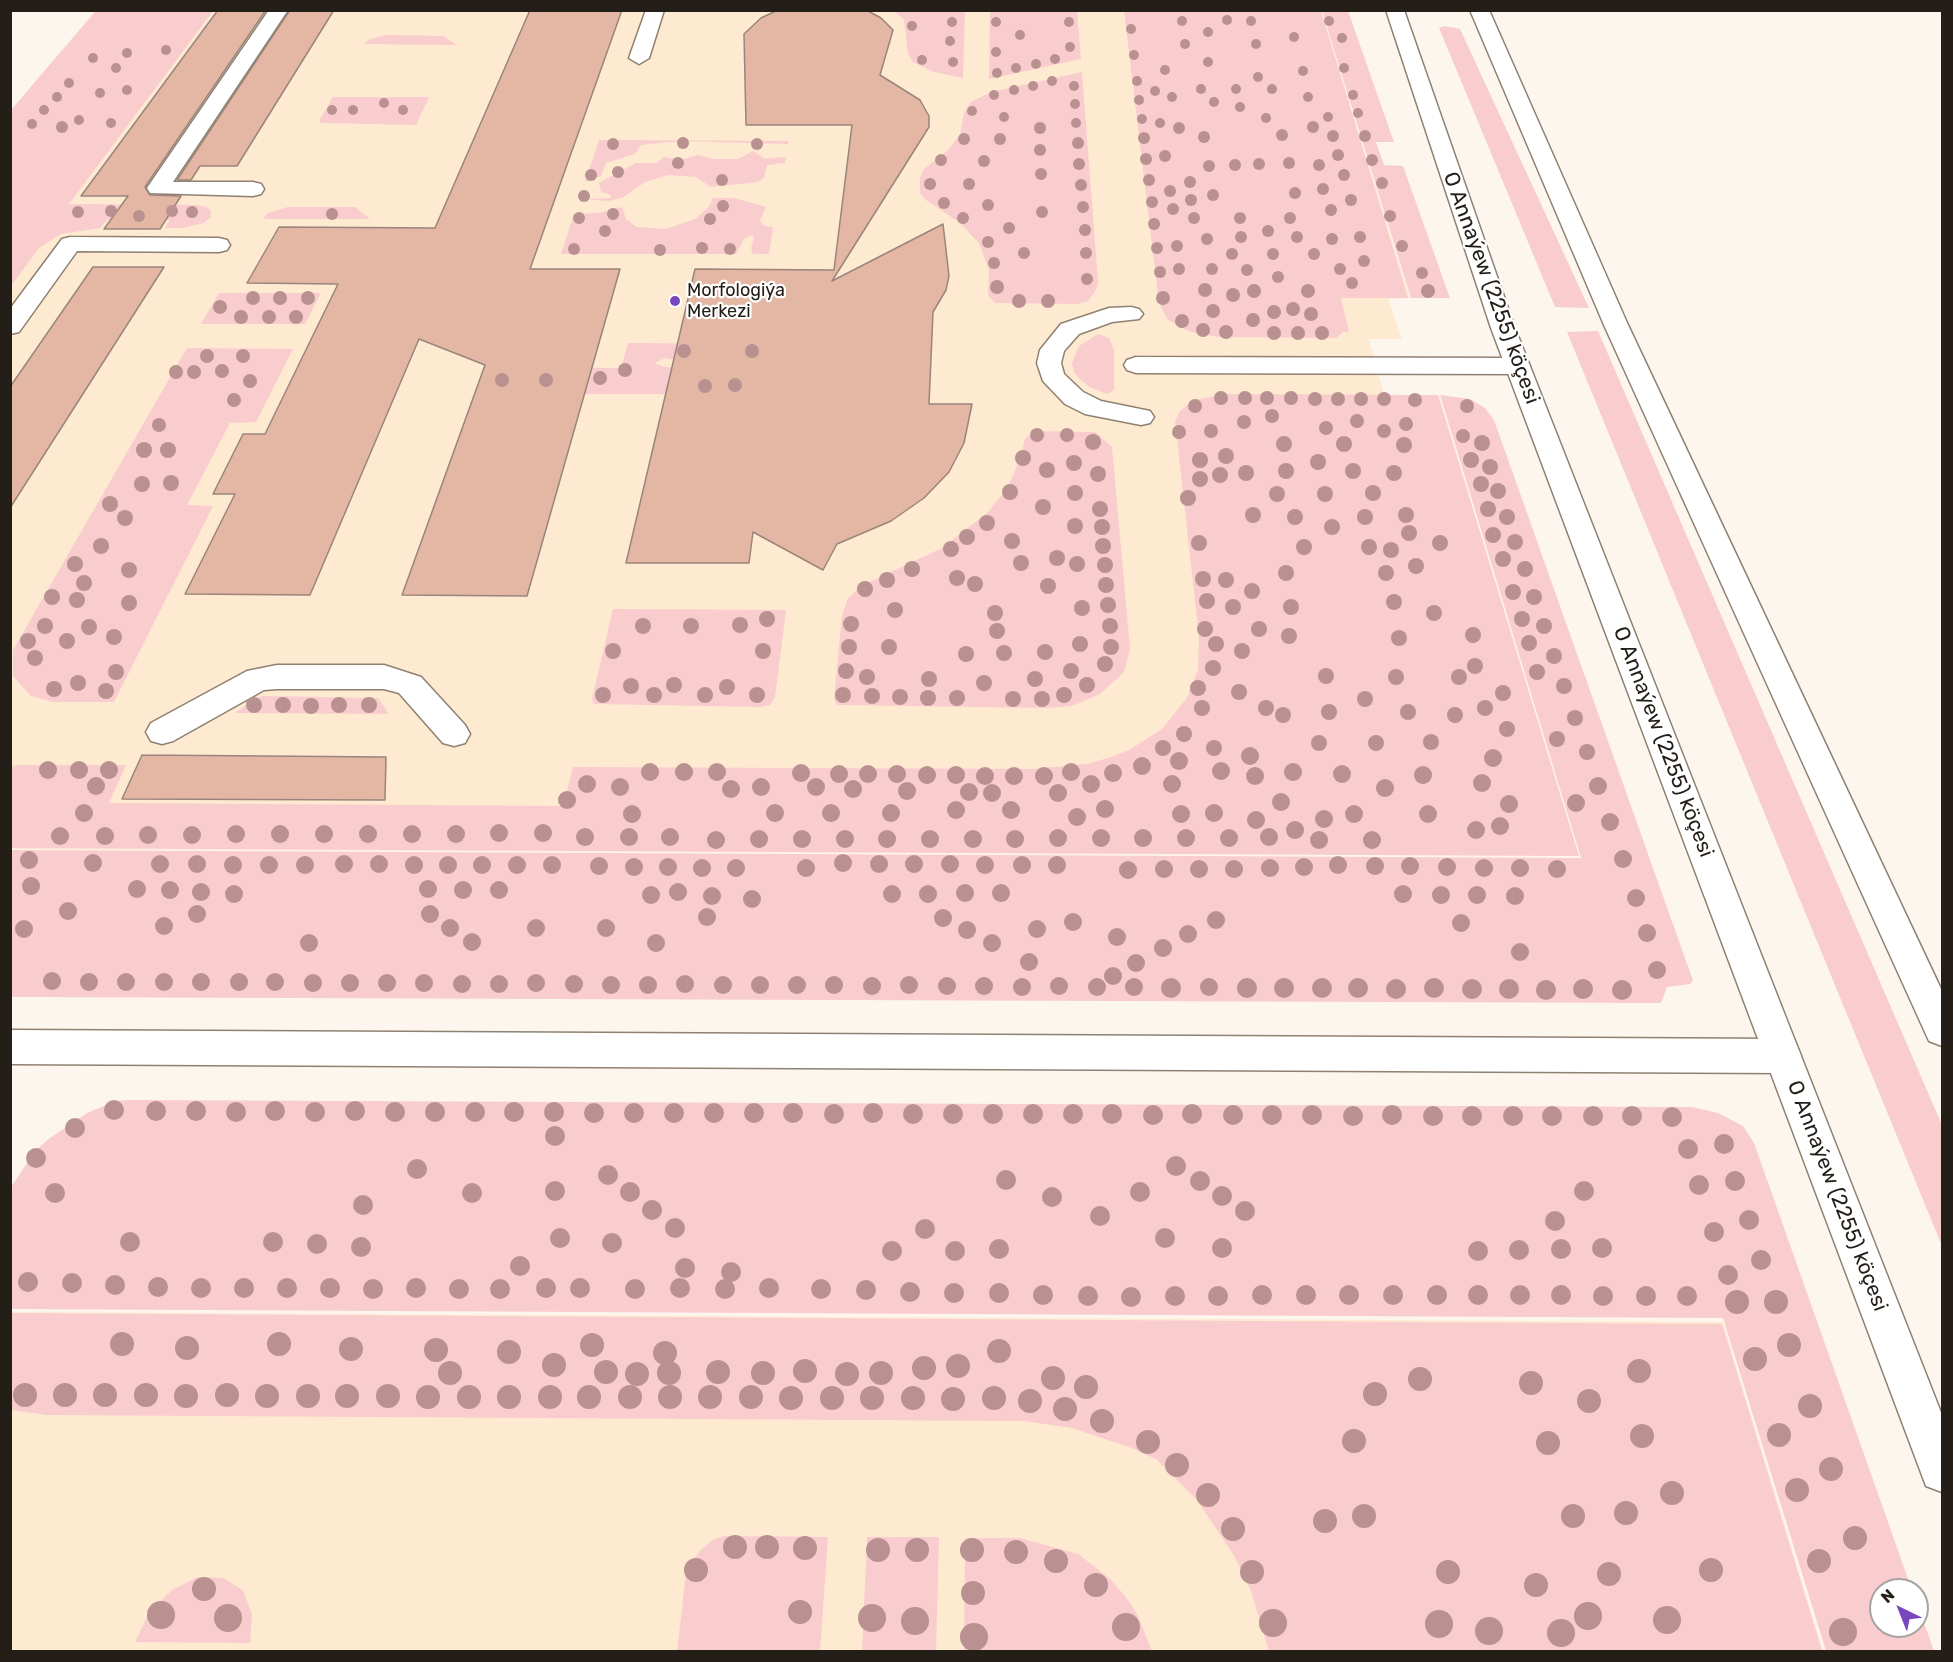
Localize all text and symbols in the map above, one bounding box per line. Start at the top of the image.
street label: O Annaýew (2255) köçesi [1437,169,1545,407]
place label: Morfologiýa Merkezi [687,280,785,322]
marker: Morfologiýa Merkezi [668,294,682,308]
street label: O Annaýew (2255) köçesi [1607,623,1719,861]
street label: O Annaýew (2255) köçesi [1781,1077,1893,1315]
north arrow [1869,1578,1929,1638]
text: N [1877,1585,1898,1607]

